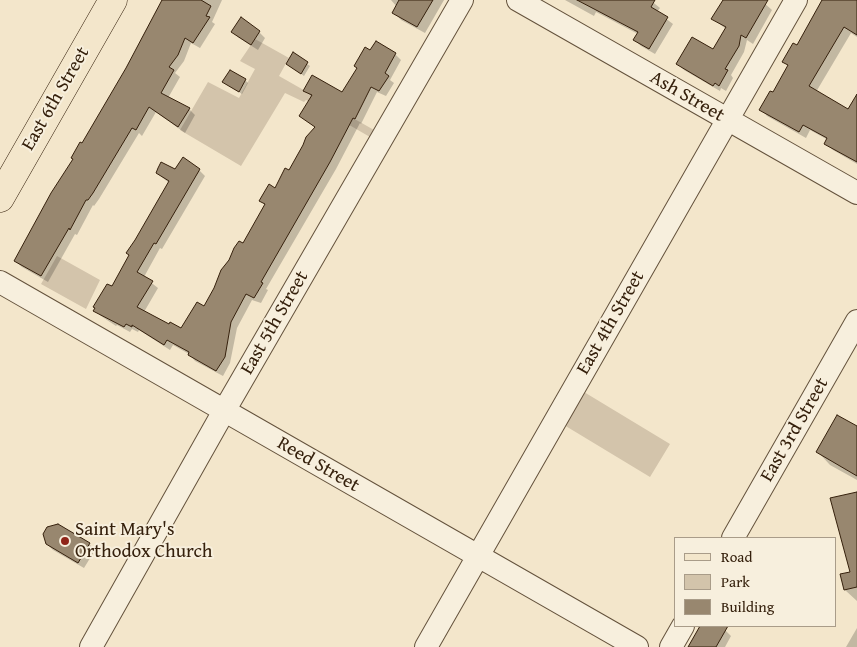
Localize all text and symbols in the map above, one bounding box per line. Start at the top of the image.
street label: East 6th Street [17,43,95,155]
street label: Ash Street [646,67,728,127]
street label: East 5th Street [236,267,314,379]
street label: East 4th Street [572,267,650,379]
street label: East 3rd Street [756,374,834,486]
street label: Reed Street [273,432,363,498]
place label: Saint Mary's Orthodox Church [75,519,212,563]
marker: Saint Mary's Orthodox Church [59,535,71,547]
legend [674,537,837,627]
text: Road [721,546,752,567]
text: Park [721,571,750,592]
text: Building [721,596,774,617]

